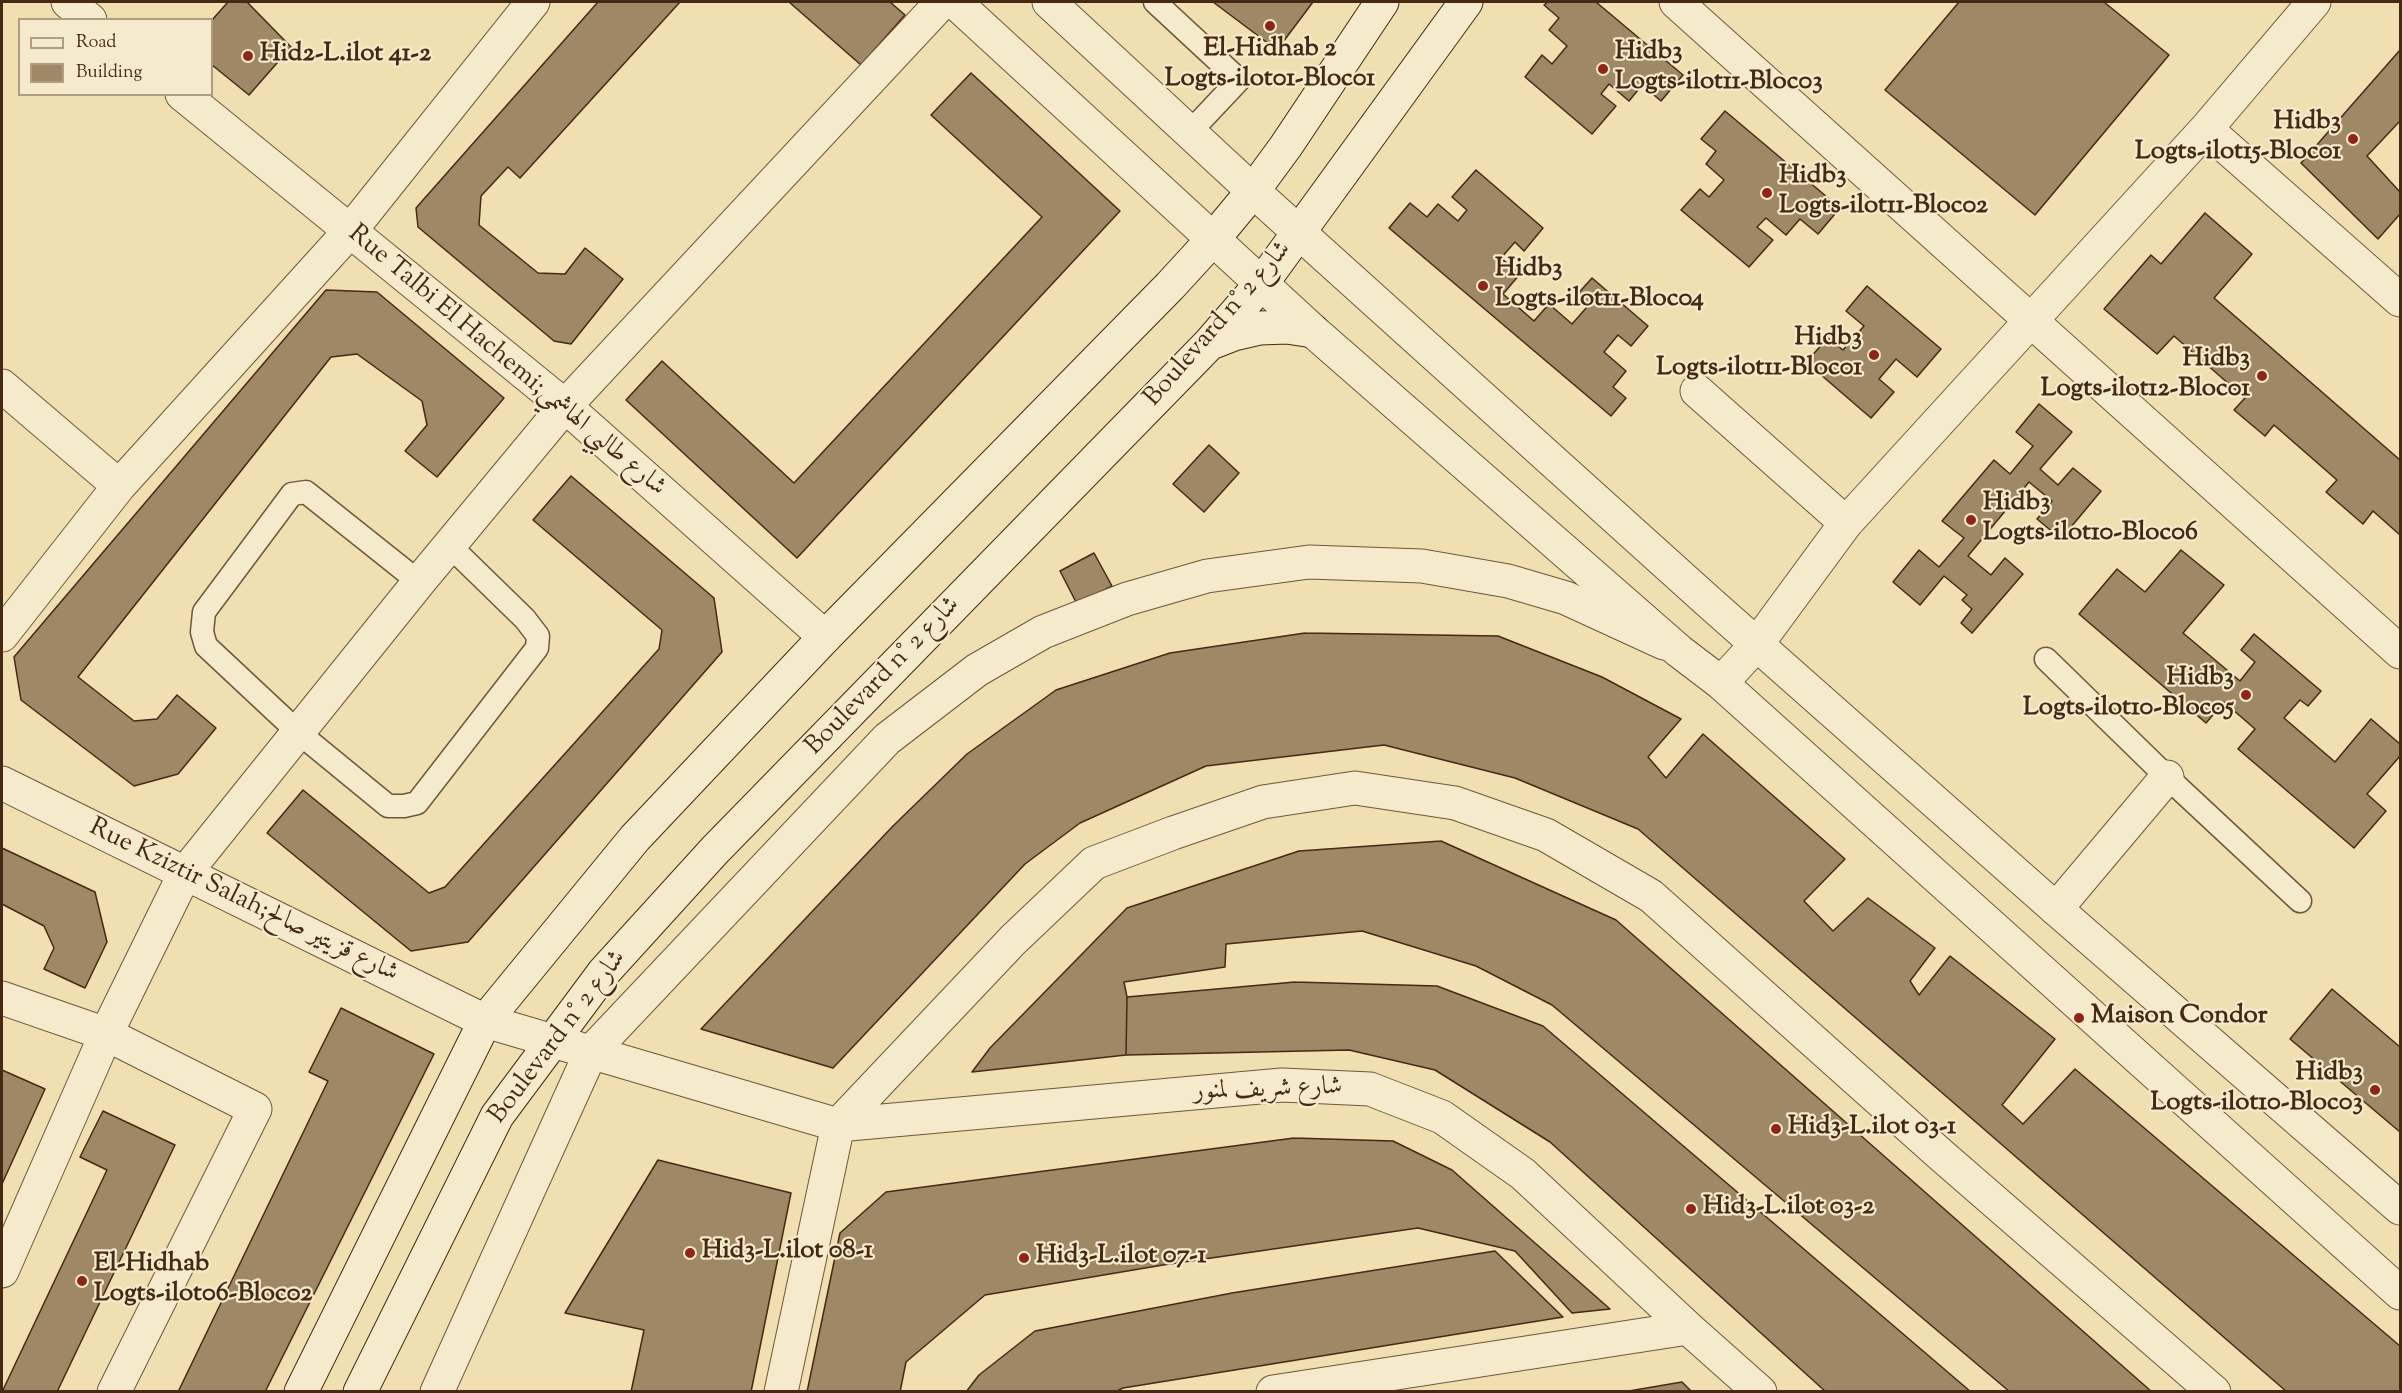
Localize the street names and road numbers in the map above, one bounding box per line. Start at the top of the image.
street label: Rue Talbi El Hachemi;شارع طالبي الهاشمي [341,220,671,504]
street label: Boulevard n° شارع 2 [1139,236,1299,414]
street label: Boulevard n° شارع 2 [800,591,968,763]
street label: Rue Kziztir Salah;شارع قزيتير صالح [83,813,403,991]
street label: Boulevard n° شارع 2 [484,945,634,1131]
street label: شارع شريف لمنور [1193,1073,1343,1109]

